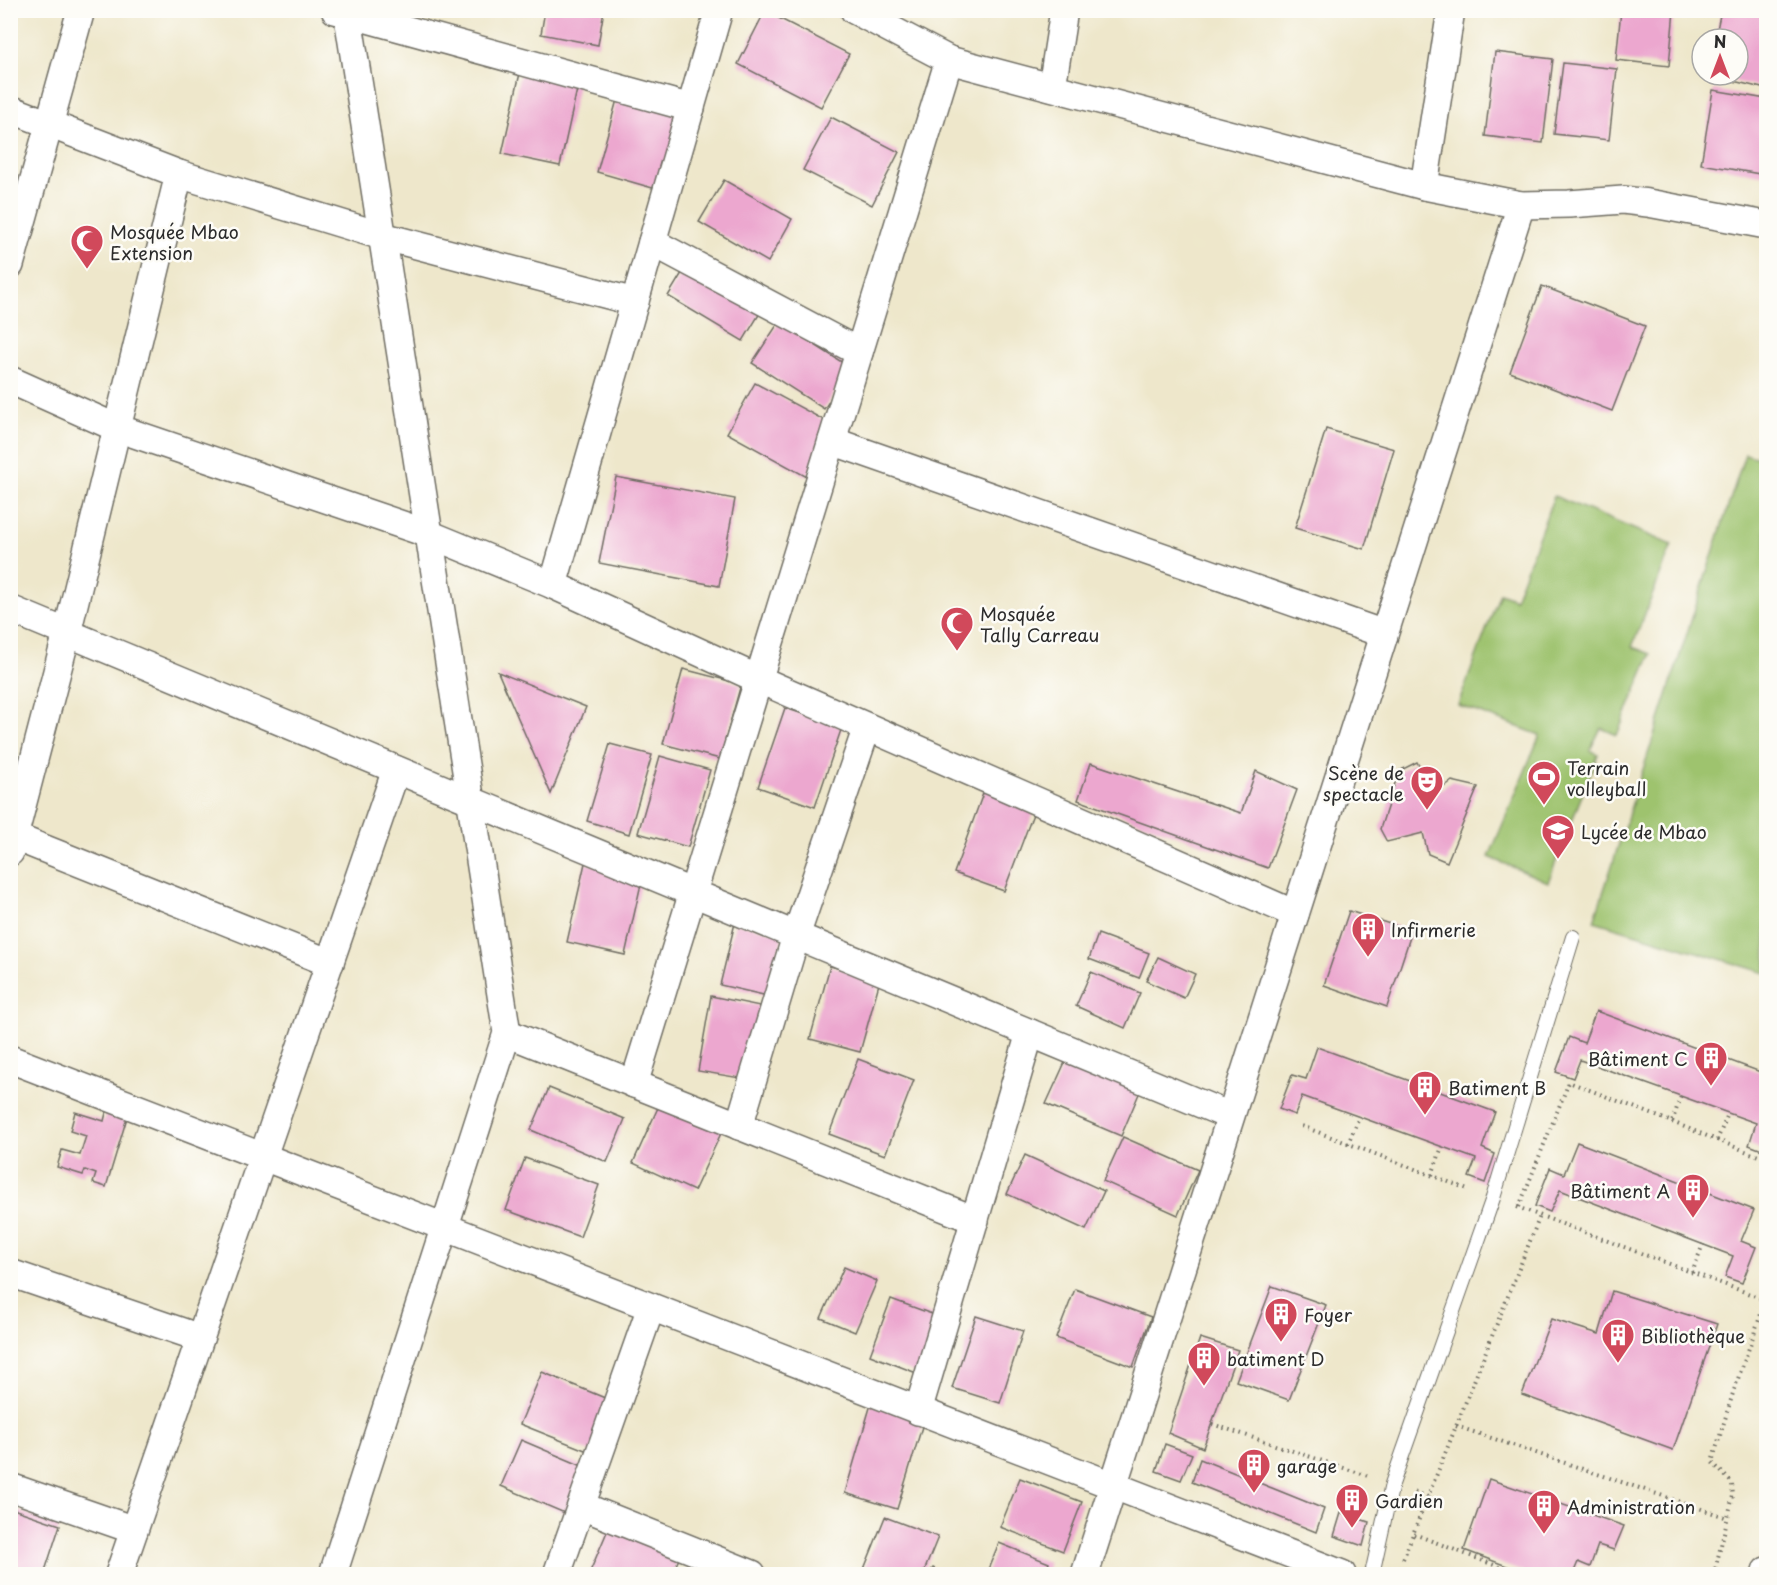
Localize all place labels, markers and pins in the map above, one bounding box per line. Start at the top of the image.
place label: Mosquée Mbao Extension [110,218,239,266]
mosque icon: Mosquée Mbao Extension [69,223,105,270]
place label: Mosquée Tally Carreau [980,600,1099,648]
mosque icon: Mosquée Tally Carreau [939,605,975,652]
place label: Terrain volleyball [1567,754,1646,802]
place label: Scène de spectacle [1323,759,1404,807]
sports icon: Terrain volleyball [1526,759,1562,806]
theatre icon: Scène de spectacle [1409,764,1445,811]
school or university icon: Lycée de Mbao [1540,813,1576,860]
place label: Lycée de Mbao [1581,818,1707,845]
building icon: Infirmerie [1350,911,1386,958]
place label: Infirmerie [1391,916,1476,943]
building icon: Bâtiment C [1693,1040,1729,1087]
place label: Bâtiment C [1588,1045,1688,1072]
building icon: Batiment B [1407,1069,1443,1116]
place label: Batiment B [1448,1074,1546,1101]
building icon: Bâtiment A [1675,1172,1711,1219]
place label: Bâtiment A [1570,1177,1670,1204]
building icon: Foyer [1263,1296,1299,1343]
place label: Foyer [1304,1301,1353,1328]
building icon: Bibliothèque [1600,1317,1636,1364]
place label: Bibliothèque [1641,1322,1745,1349]
building icon: batiment D [1186,1340,1222,1387]
place label: batiment D [1227,1345,1325,1372]
building icon: garage [1236,1447,1272,1494]
place label: garage [1277,1452,1337,1479]
building icon: Gardien [1334,1482,1370,1529]
place label: Gardien [1375,1487,1443,1514]
building icon: Administration [1526,1488,1562,1535]
place label: Administration [1567,1493,1695,1520]

